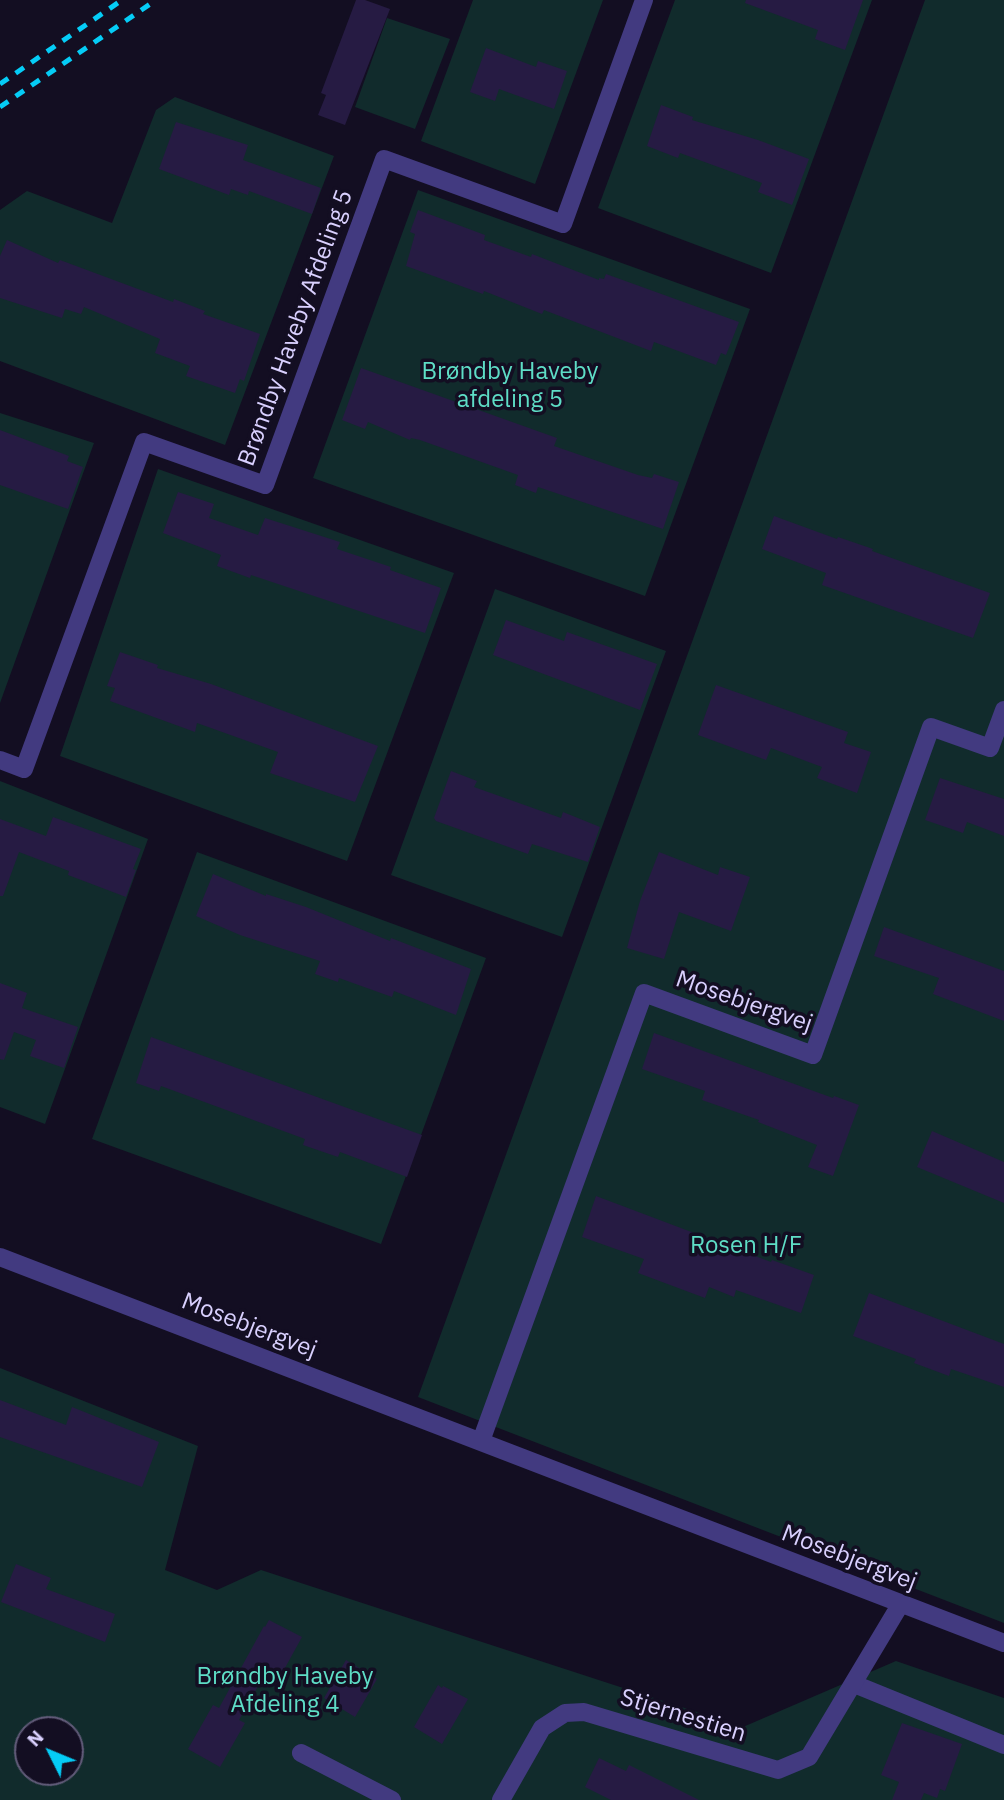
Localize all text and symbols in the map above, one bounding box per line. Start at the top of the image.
street label: Brøndby Haveby Afdeling 5 [233,186,359,470]
park label: Brøndby Haveby afdeling 5 [421,358,599,414]
street label: Mosebjergvej [672,965,816,1039]
park label: Rosen H/F [690,1232,802,1260]
street label: Mosebjergvej [177,1287,321,1365]
street label: Mosebjergvej [777,1519,921,1597]
park label: Brøndby Haveby Afdeling 4 [196,1663,374,1719]
street label: Stjernestien [617,1683,749,1749]
north arrow [14,1716,84,1786]
text: N [22,1725,49,1751]

